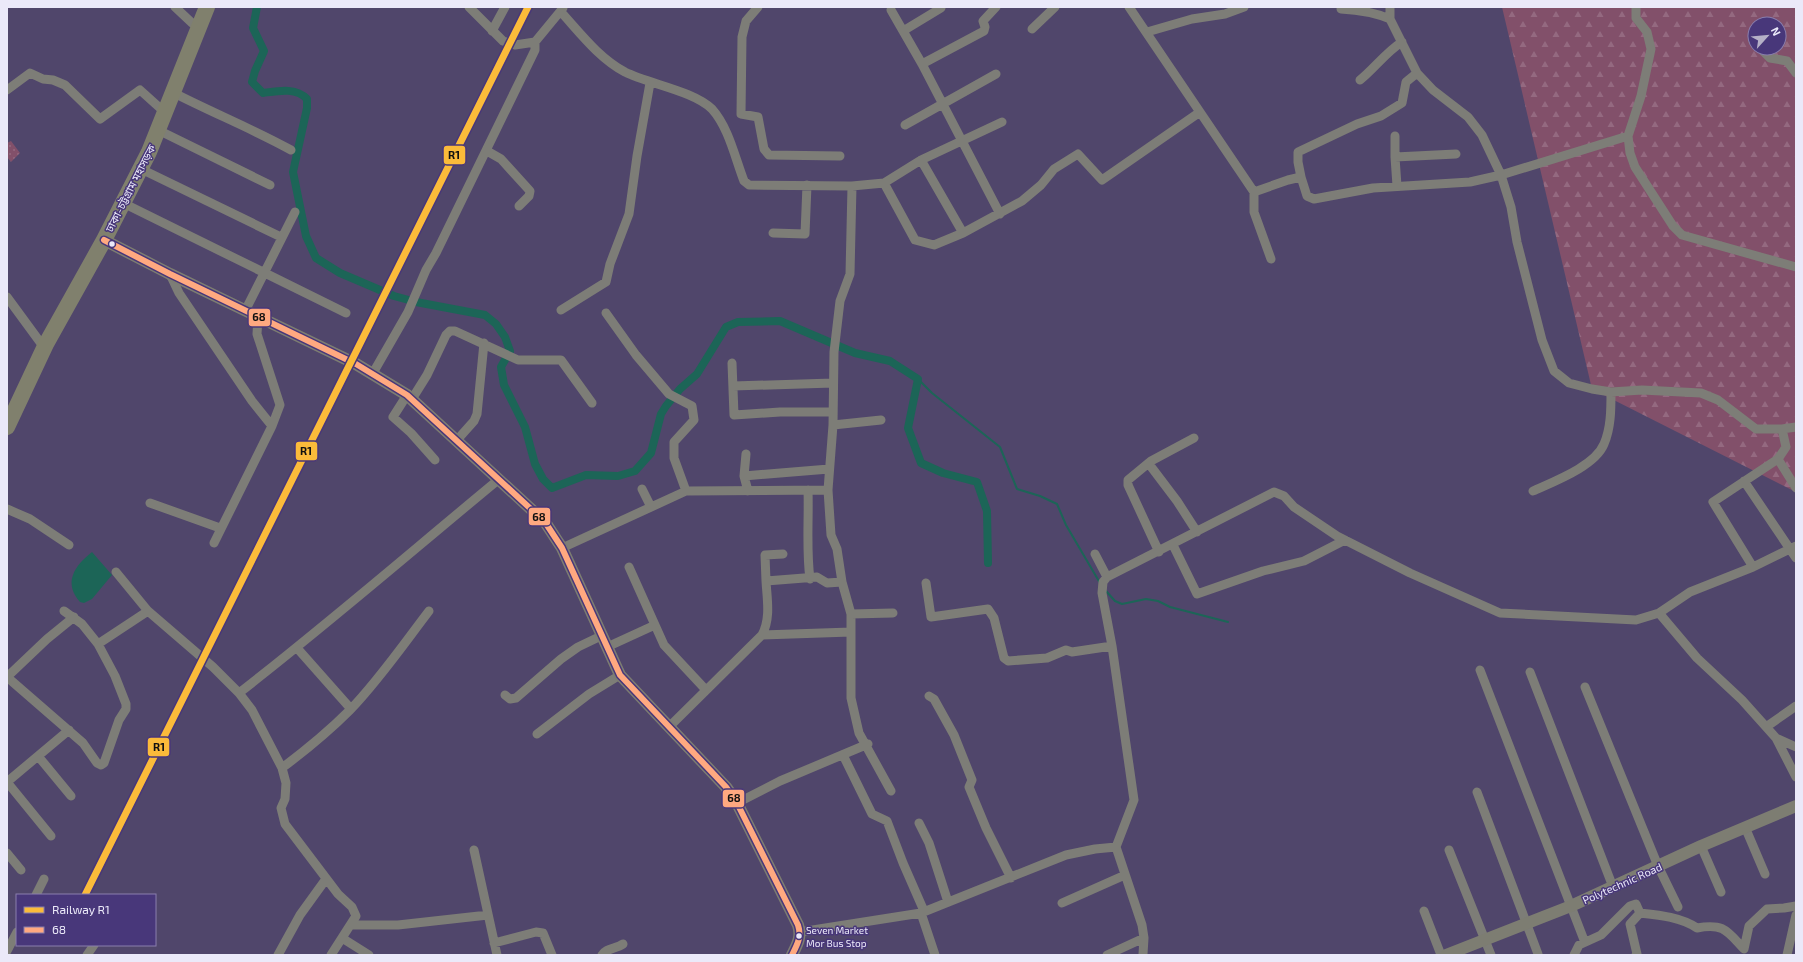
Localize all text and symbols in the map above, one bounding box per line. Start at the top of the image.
north arrow [1747,16,1787,56]
text: N [1769,25,1784,38]
street label: ঢাকা-চট্টগ্রাম মহাসড়ক [102,142,158,235]
line badge: R1 [443,145,466,165]
text: R1 [448,148,460,161]
unlabelled marker [107,239,117,249]
line badge: 68 [248,308,271,327]
text: 68 [252,310,266,323]
line badge: R1 [295,441,318,461]
text: R1 [300,444,312,457]
line badge: 68 [528,507,551,526]
text: 68 [532,510,546,523]
line badge: R1 [147,737,170,757]
text: R1 [153,740,165,753]
line badge: 68 [722,789,745,808]
text: 68 [727,791,741,804]
street label: Polytechnic Road [1580,860,1664,906]
legend [16,894,156,946]
text: Railway R1 [52,902,110,916]
text: 68 [52,922,66,936]
place label: Seven Market Mor Bus Stop [806,924,868,949]
marker: Seven Market Mor Bus Stop [794,931,804,941]

